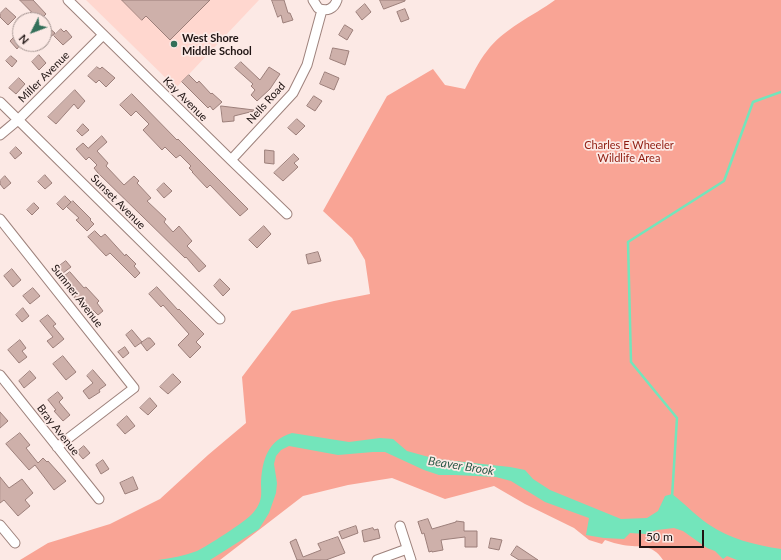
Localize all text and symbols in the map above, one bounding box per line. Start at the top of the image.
north arrow [12,12,52,52]
place label: West Shore Middle School [182,31,252,57]
text: N [16,32,31,47]
marker: West Shore Middle School [169,39,179,49]
street label: Miller Avenue [16,49,72,105]
street label: Kay Avenue [160,74,210,124]
street label: Nells Road [244,80,288,126]
park label: Charles E Wheeler Wildlife Area [584,138,674,164]
street label: Sunset Avenue [88,172,148,232]
street label: Sumner Avenue [48,262,106,330]
street label: Bray Avenue [34,402,82,458]
water label: Beaver Brook [427,454,495,478]
scale bar [641,522,706,548]
text: 50 m [646,529,673,544]

